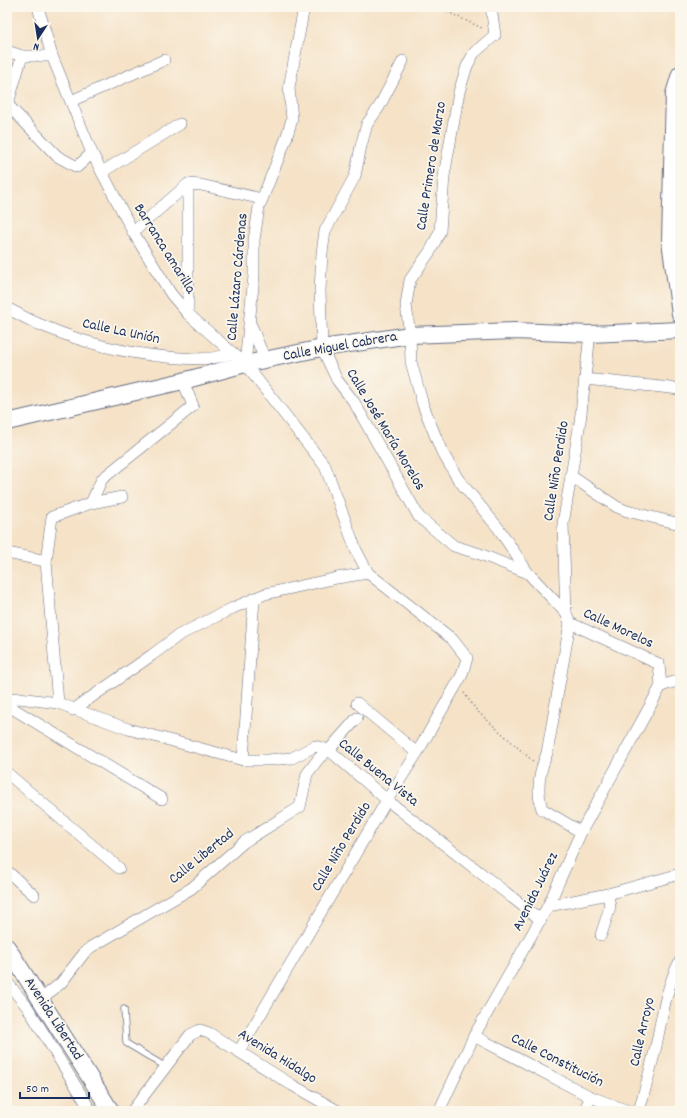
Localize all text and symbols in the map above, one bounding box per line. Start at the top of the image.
north arrow [18,18,58,58]
text: N [31,37,41,54]
street label: Calle Primero de Marzo [411,100,453,232]
street label: Barranca amarilla [127,200,201,299]
street label: Calle Lázaro Cárdenas [221,212,255,342]
street label: Calle La Unión [80,313,162,351]
street label: Calle Miguel Cabrera [281,326,400,368]
street label: Calle José María Morelos [340,365,430,495]
street label: Calle Niño Perdido [538,419,576,523]
street label: Calle Morelos [579,603,657,655]
street label: Calle Buena Vista [333,734,424,813]
street label: Calle Niño Perdido [306,798,378,896]
street label: Calle Libertad [164,824,240,890]
street label: Avenida Juárez [507,848,565,935]
street label: Avenida Libertad [18,973,88,1065]
street label: Calle Arroyo [624,995,662,1069]
street label: Avenida Hidalgo [233,1024,321,1090]
street label: Calle Constitución [507,1028,607,1094]
scale bar [20,1074,89,1100]
text: 50 m [26,1081,49,1098]

